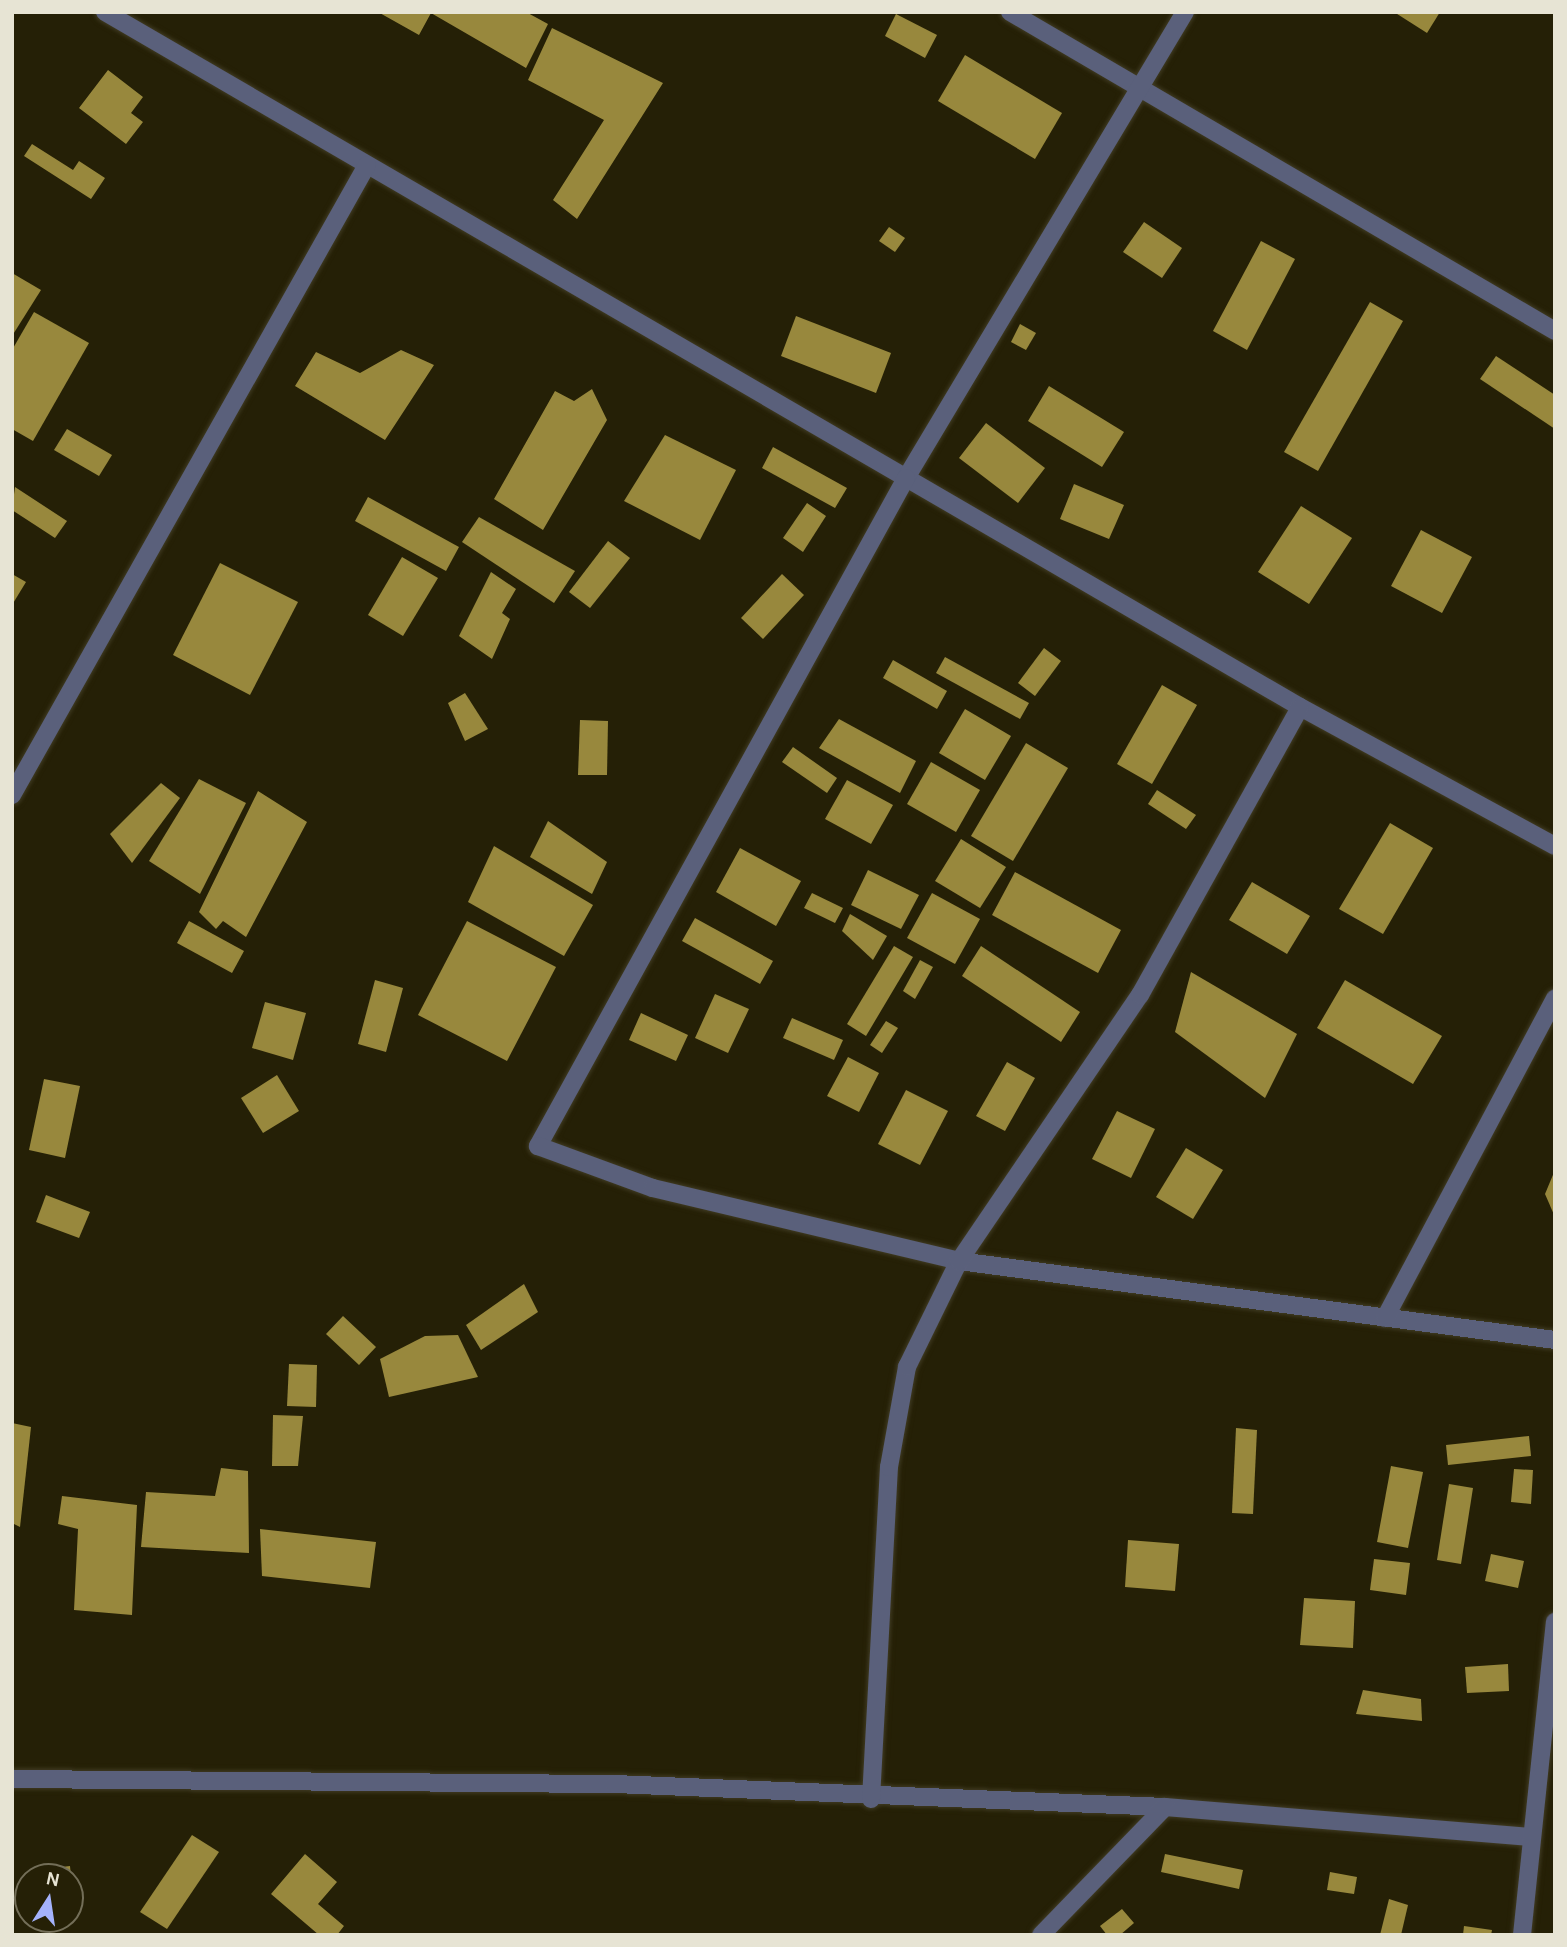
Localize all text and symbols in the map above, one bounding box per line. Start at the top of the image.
north arrow [14,1863,84,1933]
text: N [44,1867,62,1892]

